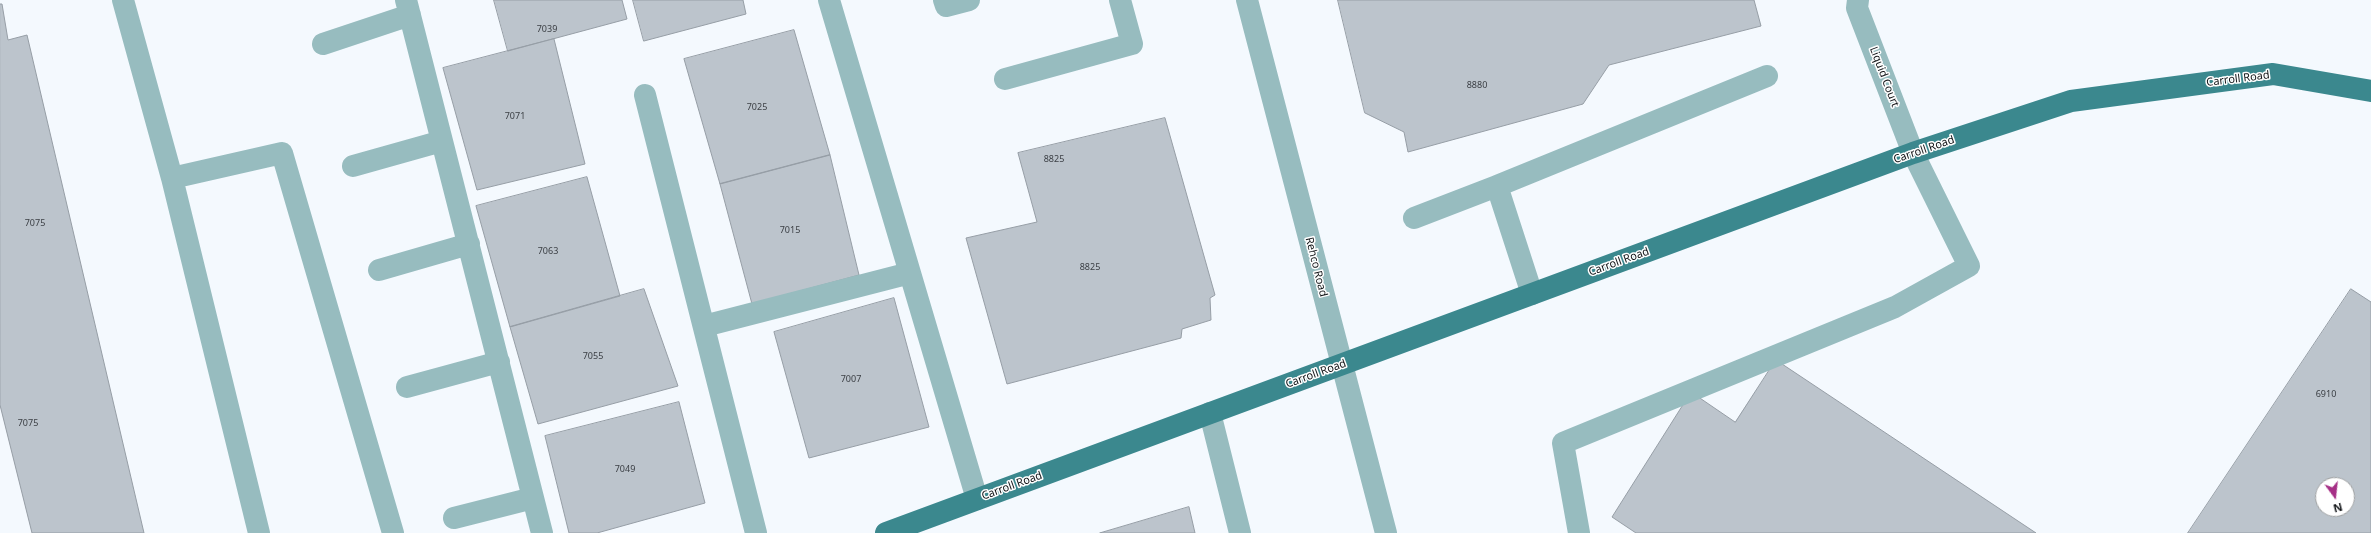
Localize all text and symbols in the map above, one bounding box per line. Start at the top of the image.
house number: 7039 [537,24,557,34]
street label: Liquid Court [1866,45,1902,109]
street label: Carroll Road [2206,69,2270,89]
house number: 8880 [1467,80,1487,90]
house number: 7025 [747,102,767,112]
house number: 7071 [505,111,525,121]
street label: Carroll Road [1892,133,1956,167]
house number: 8825 [1044,154,1064,164]
house number: 7075 [25,218,45,228]
house number: 7015 [780,225,800,235]
street label: Rehco Road [1302,236,1330,298]
street label: Carroll Road [1587,245,1651,279]
house number: 7063 [538,246,558,256]
house number: 8825 [1080,262,1100,272]
house number: 7055 [583,351,603,361]
street label: Carroll Road [1284,357,1348,391]
house number: 7007 [841,374,861,384]
house number: 6910 [2316,389,2336,399]
house number: 7075 [18,418,38,428]
house number: 7049 [615,464,635,474]
street label: Carroll Road [980,469,1044,503]
north arrow [2315,477,2355,517]
text: N [2332,500,2344,517]

